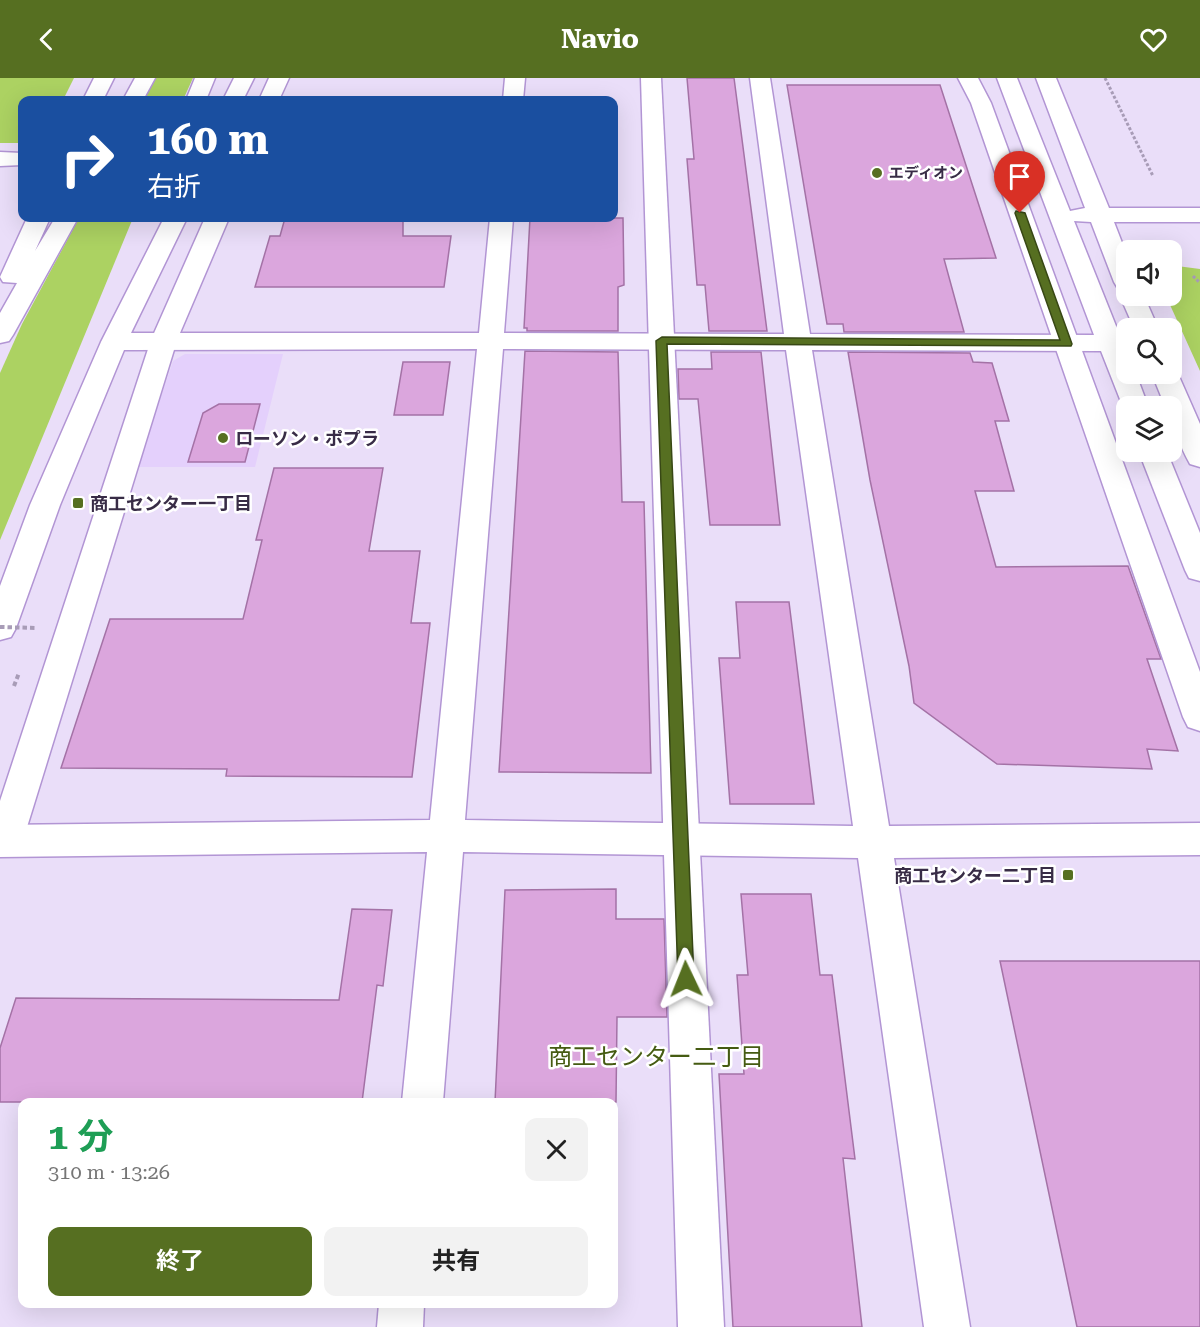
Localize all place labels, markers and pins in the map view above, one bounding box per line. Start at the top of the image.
pin [994,151,1045,213]
place label: エディオン [889,164,963,182]
marker: エディオン [870,166,884,180]
place label: ローソン・ポプラ [235,428,379,449]
marker: ローソン・ポプラ [216,431,230,445]
place label: 商工センター一丁目 [90,493,252,514]
marker: 商工センター一丁目 [71,496,85,510]
place label: 商工センター二丁目 [894,865,1056,886]
marker: 商工センター二丁目 [1061,868,1075,882]

